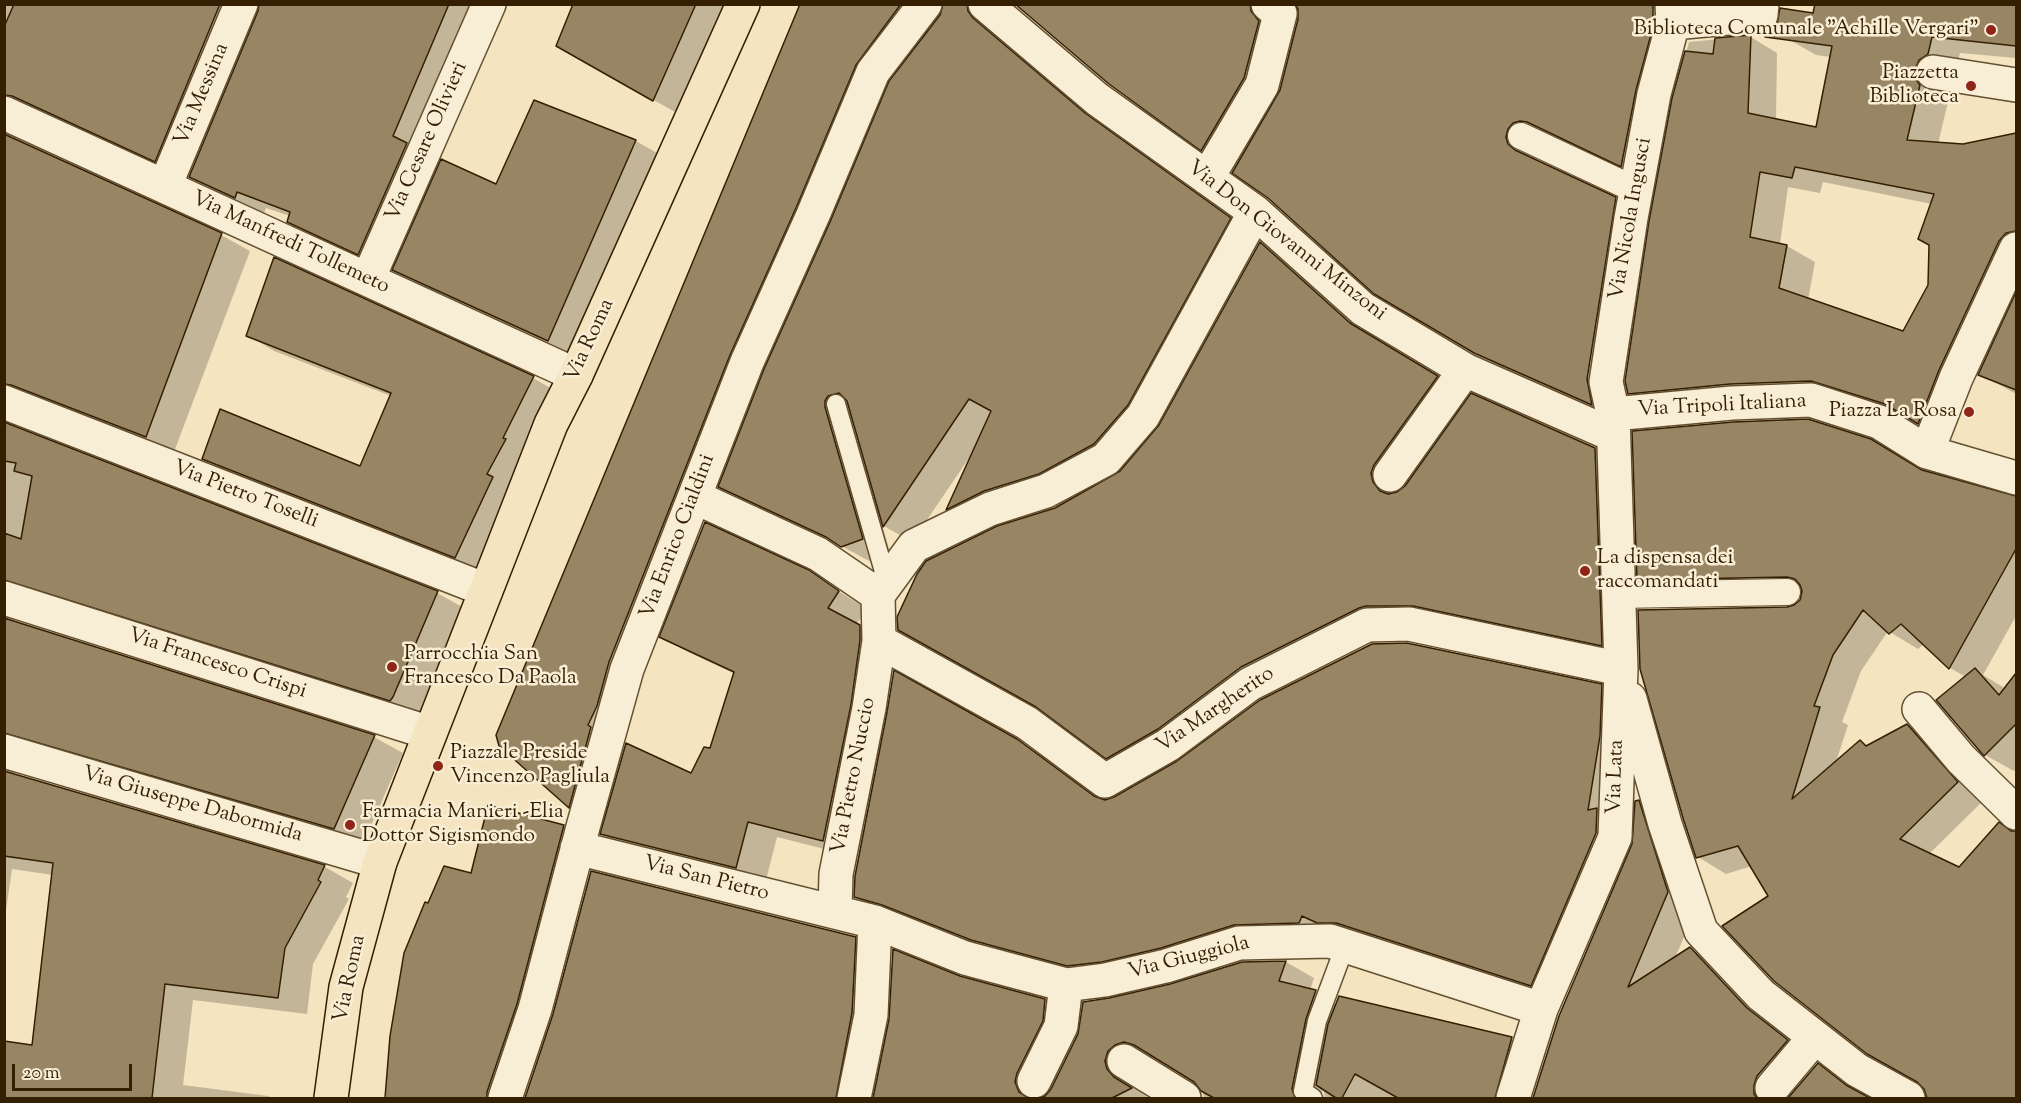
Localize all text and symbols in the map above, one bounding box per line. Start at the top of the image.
place label: Biblioteca Comunale "Achille Vergari" [1634,17,1979,43]
marker: Biblioteca Comunale "Achille Vergari" [1984,23,1998,37]
street label: Via Messina [170,40,236,150]
street label: Via Cesare Olivieri [382,58,474,226]
place label: Piazzetta Biblioteca [1869,61,1959,111]
marker: Piazzetta Biblioteca [1964,79,1978,93]
street label: Via Nicola Ingusci [1605,136,1659,302]
street label: Via Don Giovanni Minzoni [1181,156,1391,328]
street label: Via Manfredi Tollemeto [187,187,393,301]
street label: Via Roma [561,295,621,387]
street label: Via Tripoli Italiana [1637,390,1807,424]
place label: Piazza La Rosa [1829,399,1957,425]
marker: Piazza La Rosa [1962,405,1976,419]
street label: Via Enrico Cialdini [636,451,722,623]
street label: Via Pietro Toselli [169,457,321,535]
place label: La dispensa dei raccomandati [1597,546,1734,596]
marker: La dispensa dei raccomandati [1578,564,1592,578]
street label: Via Francesco Crispi [125,624,309,706]
place label: Parrocchia San Francesco Da Paola [404,642,577,692]
marker: Parrocchia San Francesco Da Paola [385,660,399,674]
street label: Via Margherito [1152,662,1280,760]
street label: Via Pietro Nuccio [827,696,883,856]
street label: Via Lata [1603,739,1631,815]
place label: Piazzale Preside Vincenzo Pagliula [450,741,610,791]
marker: Piazzale Preside Vincenzo Pagliula [431,759,445,773]
street label: Via Giuseppe Dabormida [79,762,305,850]
place label: Farmacia Manieri -Elia Dottor Sigismondo [362,800,564,850]
marker: Farmacia Manieri -Elia Dottor Sigismondo [343,818,357,832]
street label: Via San Pietro [641,852,771,908]
street label: Via Giuggiola [1126,932,1252,986]
street label: Via Roma [329,933,373,1025]
scale bar [15,1052,135,1090]
text: 20 m [23,1061,60,1087]

